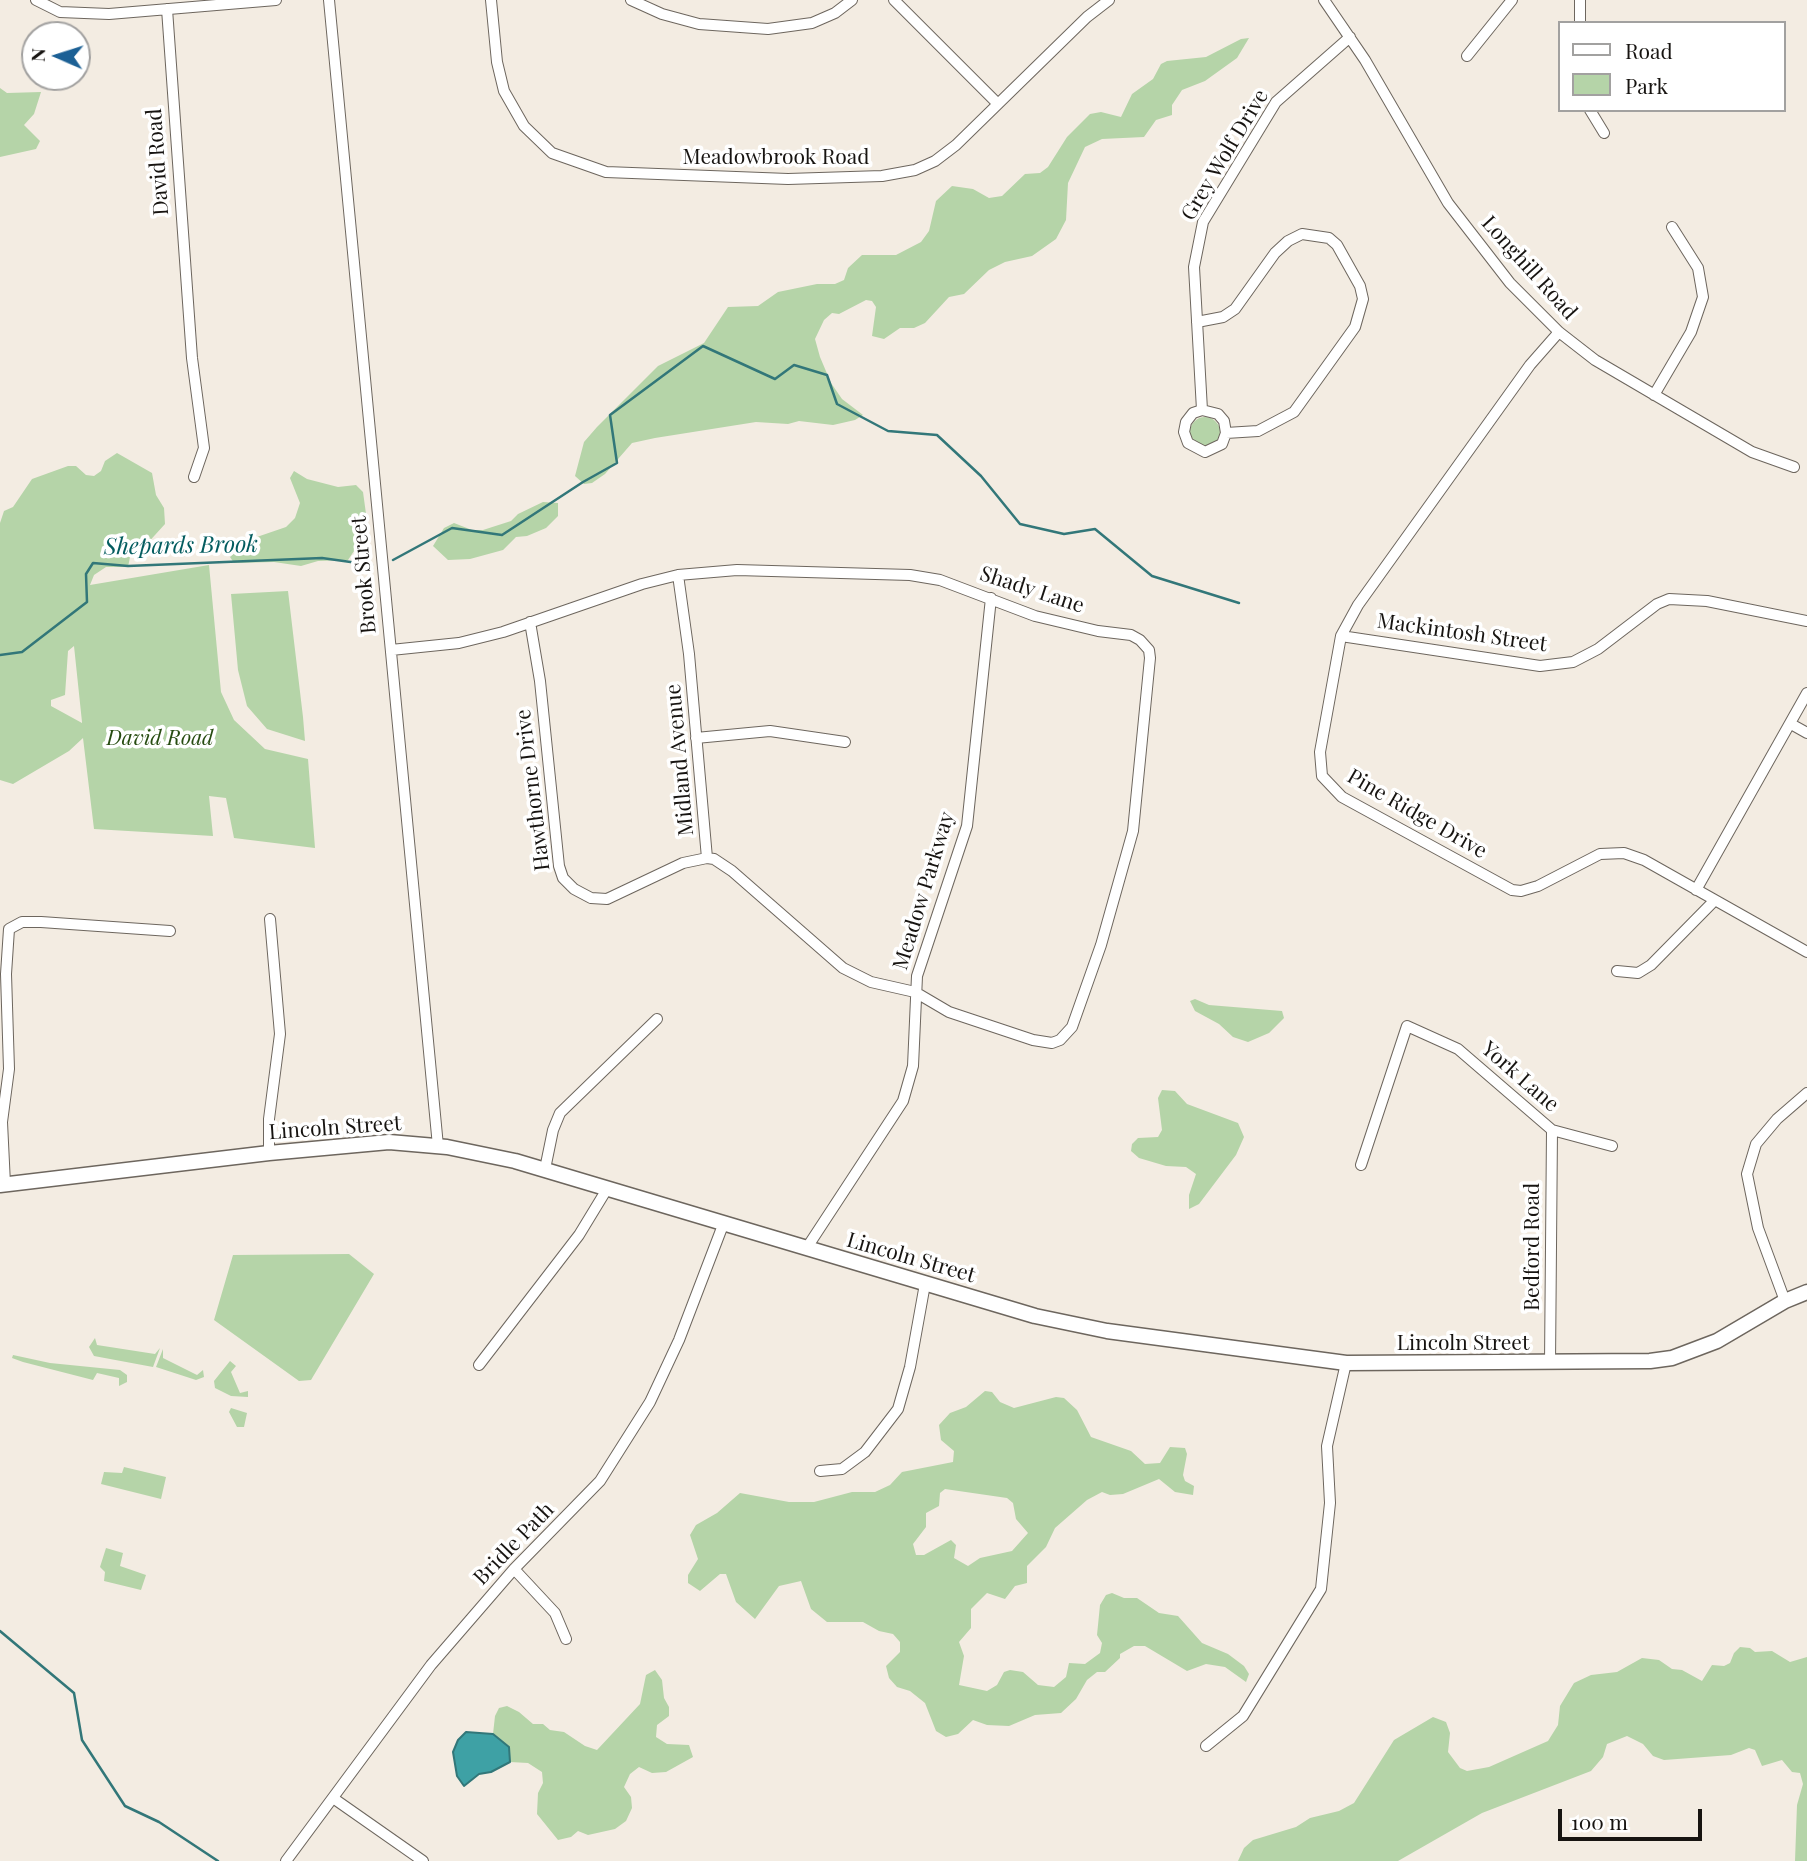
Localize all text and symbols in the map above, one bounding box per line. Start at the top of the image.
north arrow [21,21,91,91]
legend [1559,21,1786,112]
text: Road [1625,36,1673,64]
text: N [24,47,50,63]
text: Park [1625,71,1668,99]
street label: Grey Wolf Drive [1176,85,1274,225]
street label: David Road [142,108,174,216]
street label: Meadowbrook Road [683,144,869,170]
street label: Longhill Road [1476,211,1582,325]
street label: Brook Street [346,515,382,635]
water label: Shepards Brook [104,531,258,561]
street label: Shady Lane [977,561,1087,619]
street label: Mackintosh Street [1375,609,1549,657]
street label: Midland Avenue [661,683,699,837]
street label: Hawthorne Drive [511,708,555,872]
park label: David Road [107,725,213,751]
street label: Pine Ridge Drive [1343,764,1491,864]
street label: Meadow Parkway [888,809,960,973]
street label: York Lane [1476,1037,1564,1117]
street label: Lincoln Street [268,1111,402,1145]
street label: Bedford Road [1519,1183,1545,1311]
street label: Lincoln Street [844,1228,978,1288]
street label: Lincoln Street [1397,1330,1529,1356]
street label: Bridle Path [469,1498,559,1590]
scale bar [1562,1794,1706,1838]
text: 100 m [1571,1807,1628,1835]

